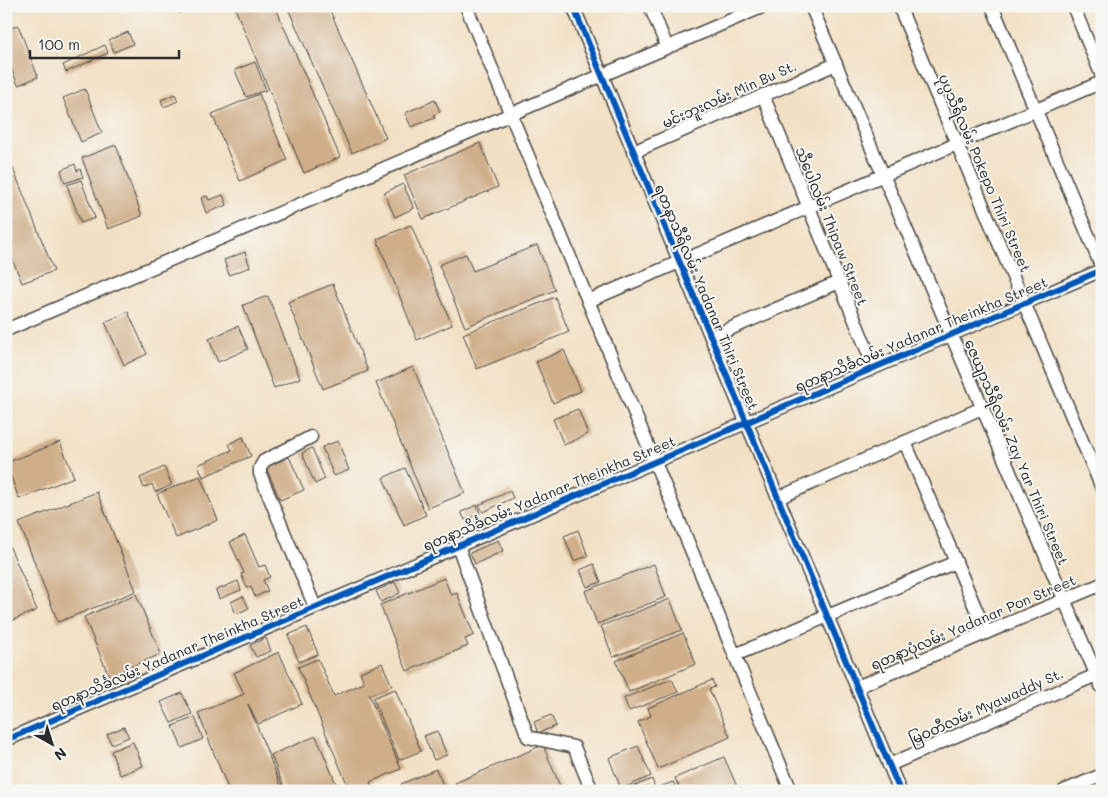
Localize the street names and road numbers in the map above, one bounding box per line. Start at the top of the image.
street label: မင်းဘူးလမ်း Min Bu St. [659,56,800,135]
street label: ပုပ္ပသီရိလမ်း Pokepo Thiri Street [931,71,1035,276]
street label: သီပေါလမ်း Thipaw Street [791,144,873,308]
street label: ရတနာသီရိလမ်း Yadanar Thiri Street [648,181,763,414]
street label: ရတနာသိင်္ခလမ်း Yadanar Theinkha Street [792,272,1051,399]
street label: ဇေယျာသီရိလမ်း Zay Yar Thiri Street [958,336,1073,569]
street label: ရတနာသိင်္ခလမ်း Yadanar Theinkha Street [420,431,679,558]
street label: ရတနာပုံလမ်း Yadanar Pon Street [868,570,1080,677]
street label: ရတနာသိင်္ခလမ်း Yadanar Theinkha Street [48,591,307,718]
street label: မြဝတီလမ်း Myawaddy St. [906,663,1067,751]

